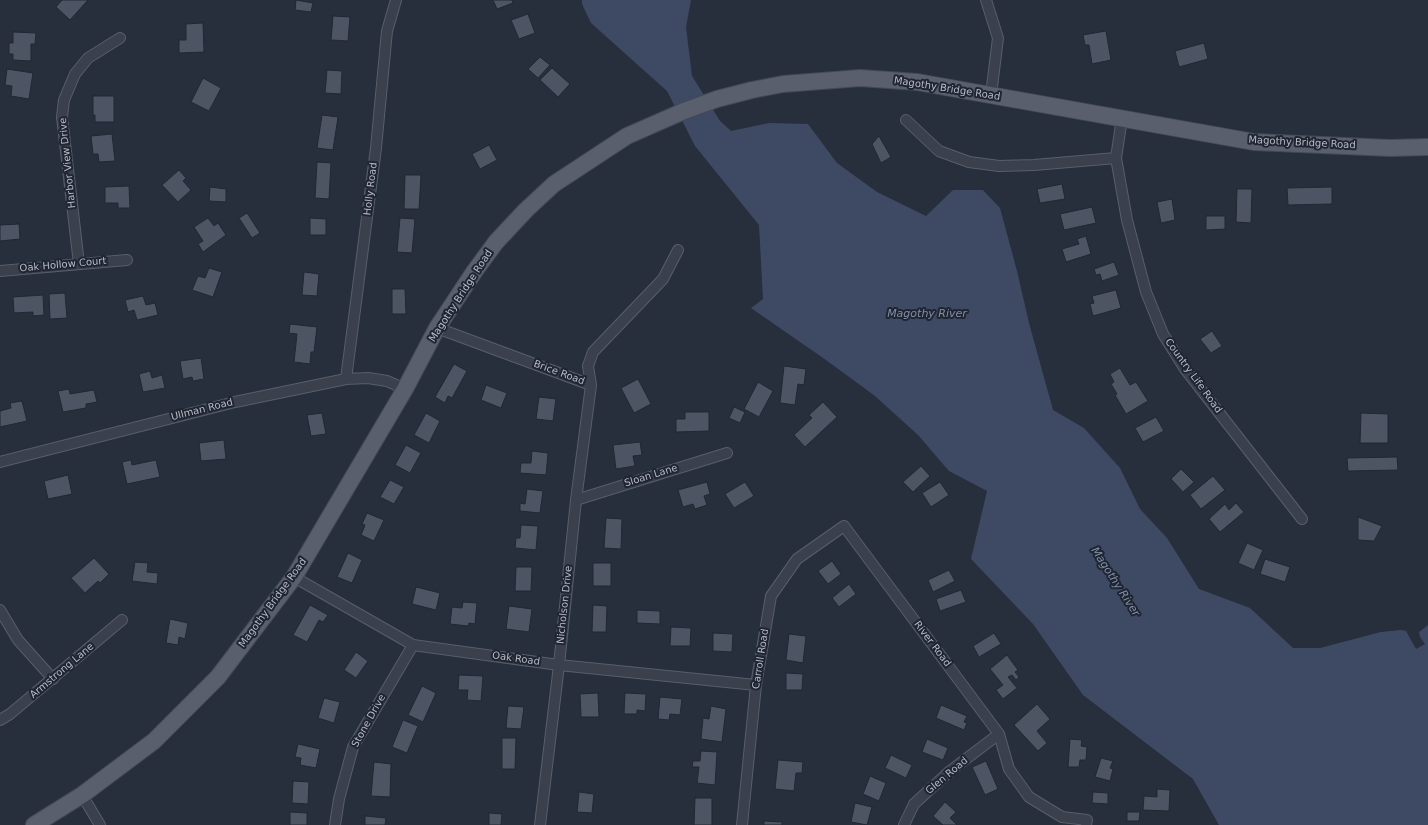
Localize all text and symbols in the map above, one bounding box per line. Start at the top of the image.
street label: Magothy Bridge Road [893,75,1001,103]
street label: Harbor View Drive [57,117,79,209]
street label: Magothy Bridge Road [1248,134,1356,152]
street label: Holly Road [362,162,380,216]
street label: Magothy Bridge Road [427,248,495,344]
street label: Oak Hollow Court [19,255,107,275]
water label: Magothy River [887,307,967,321]
street label: Country Life Road [1162,336,1224,416]
street label: Brice Road [532,358,586,388]
street label: Ullman Road [170,397,234,423]
street label: Sloan Lane [623,462,679,490]
water label: Magothy River [1088,545,1142,619]
street label: Magothy Bridge Road [237,556,309,650]
street label: Nicholson Drive [555,565,575,645]
street label: River Road [911,619,953,669]
street label: Carroll Road [750,628,772,690]
street label: Armstrong Lane [28,641,96,701]
street label: Oak Road [491,650,541,668]
street label: Stone Drive [350,692,388,750]
street label: Glen Road [923,755,971,797]

